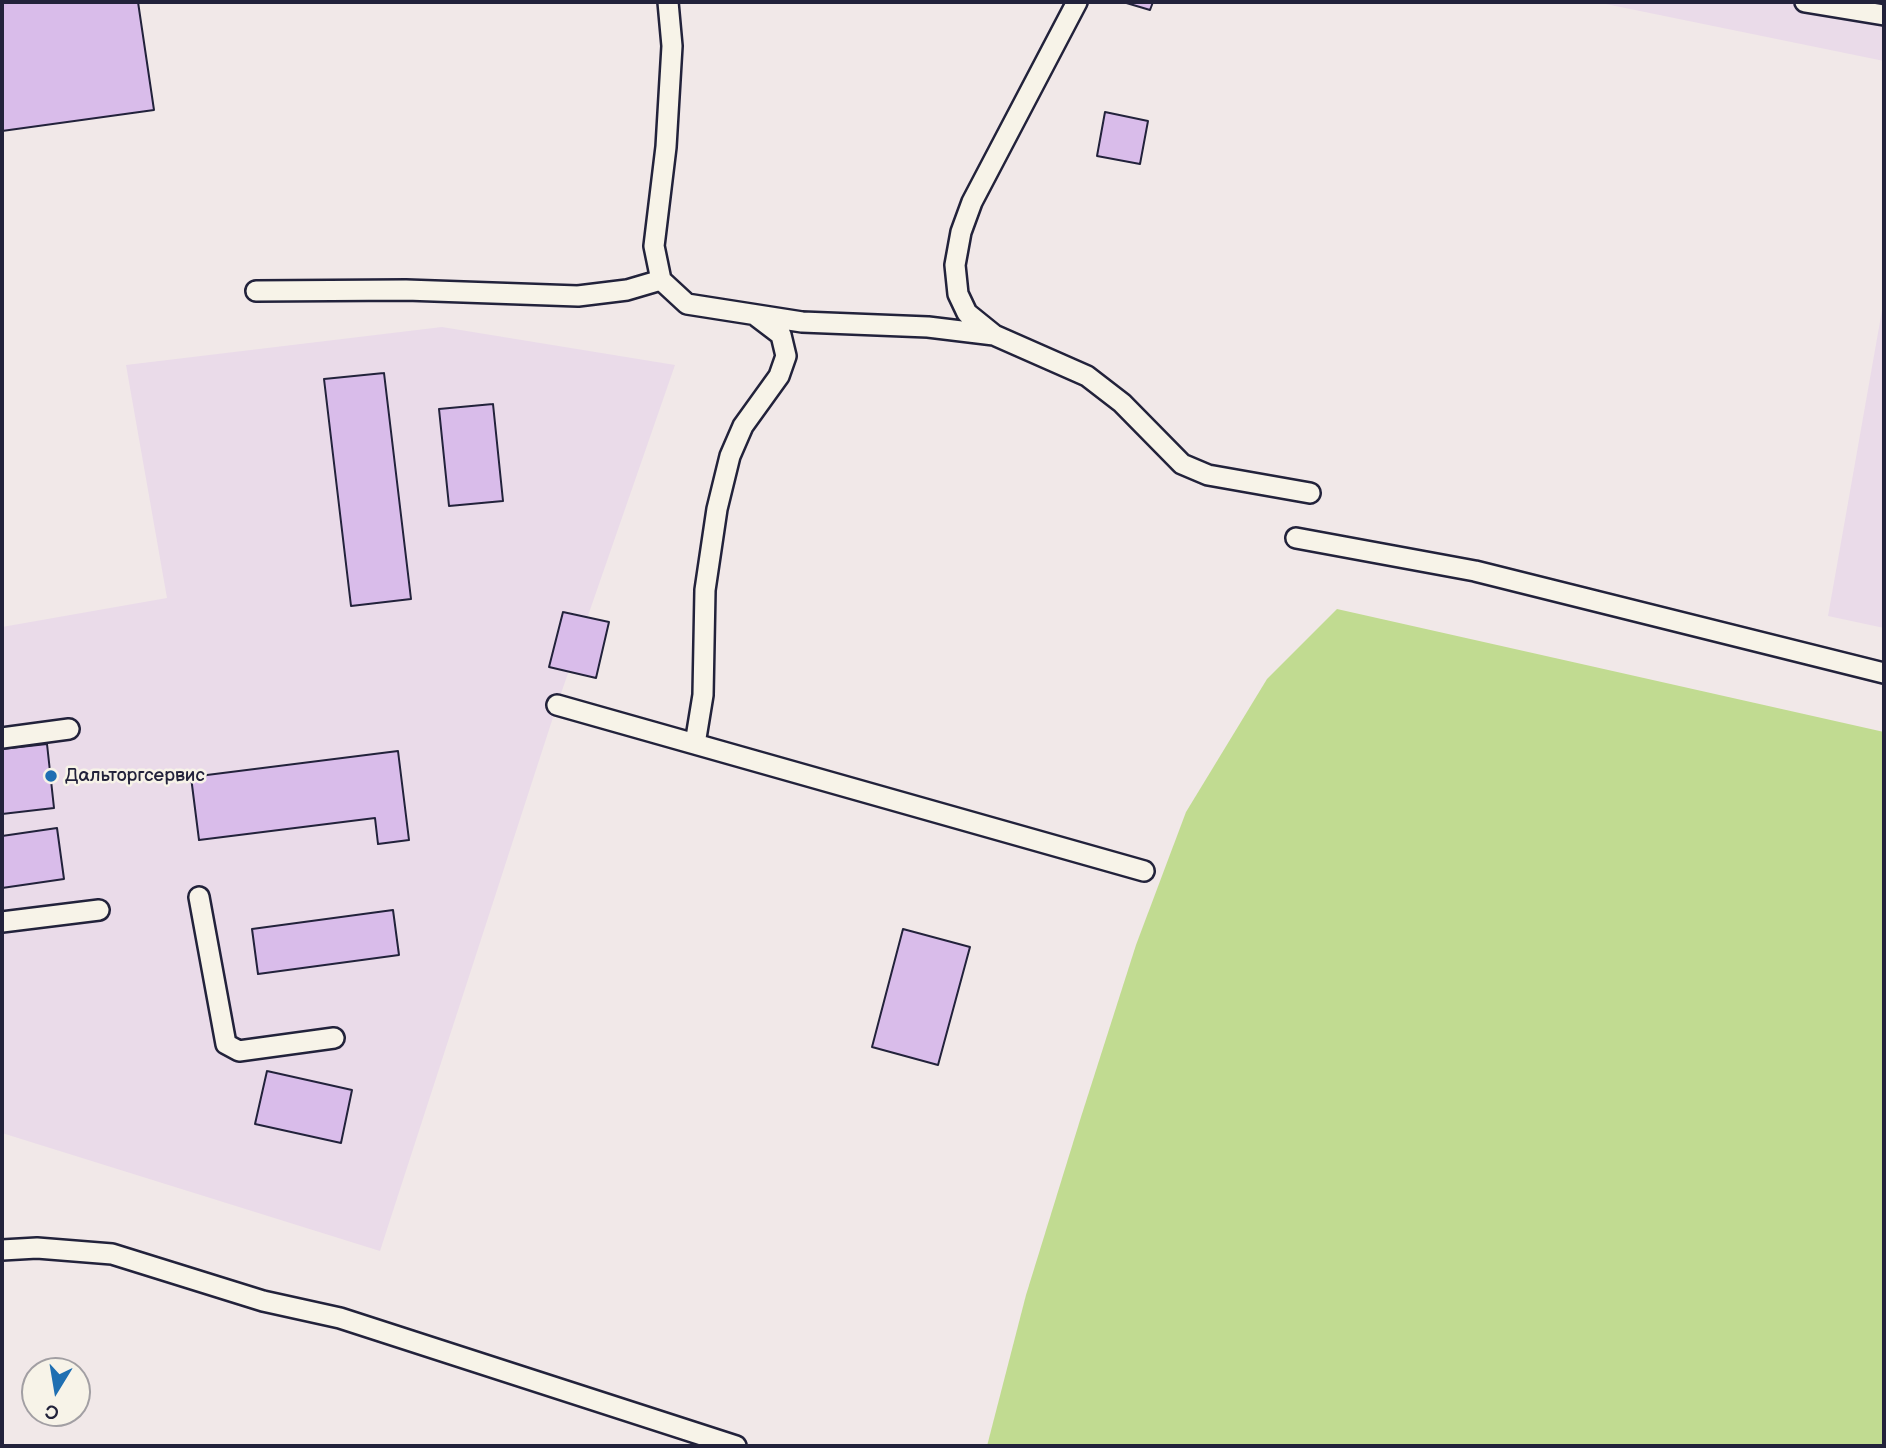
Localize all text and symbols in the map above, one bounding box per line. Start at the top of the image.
place label: Дальторгсервис [65,765,205,787]
marker: Дальторгсервис [43,768,59,784]
north arrow [21,1357,91,1427]
text: С [44,1399,61,1424]

